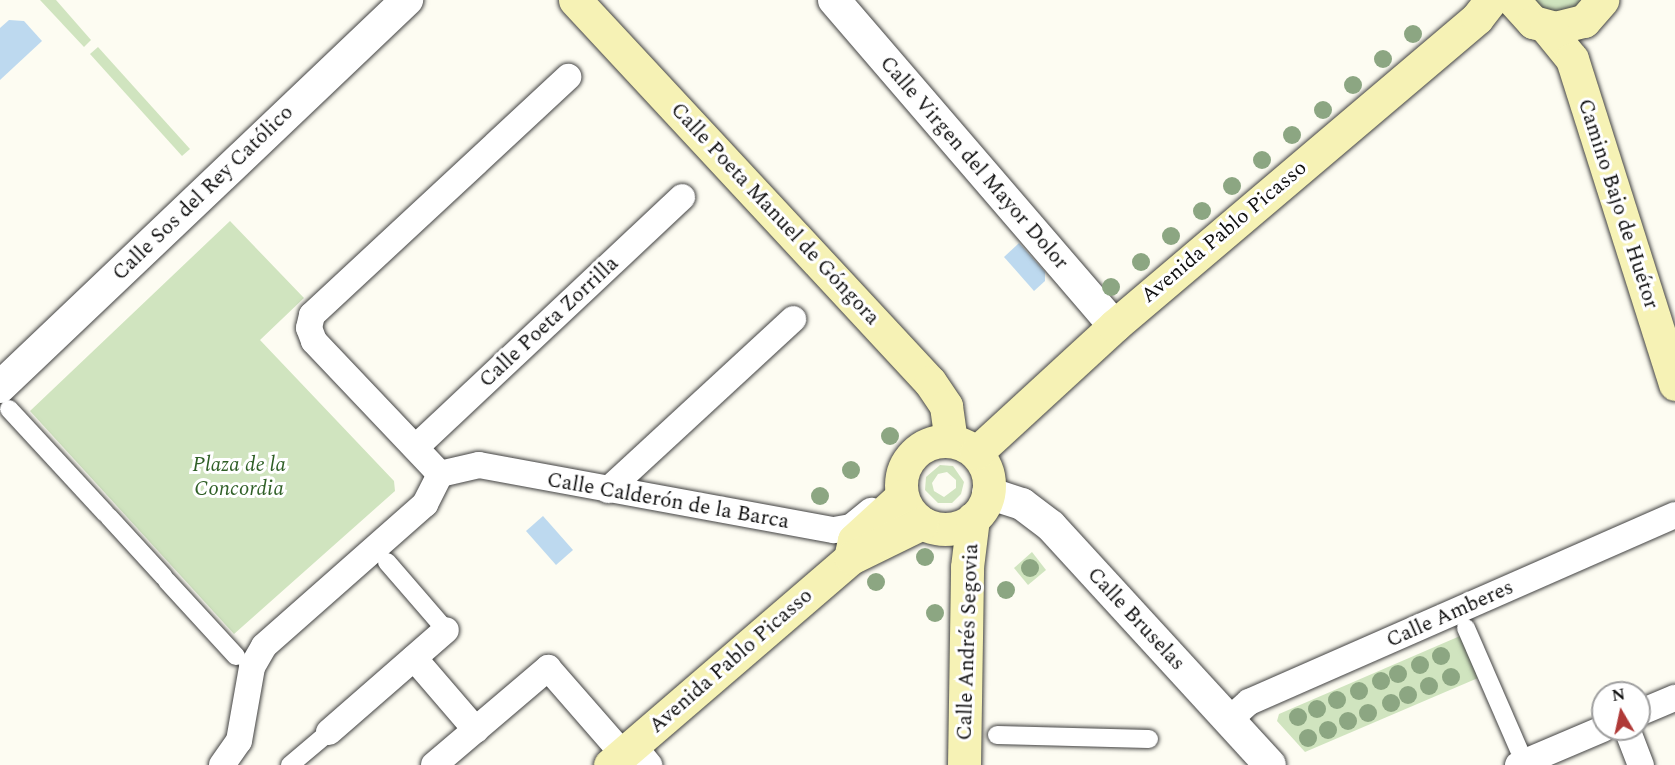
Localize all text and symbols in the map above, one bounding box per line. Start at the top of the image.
street label: Calle Virgen del Mayor Dolor [874,51,1074,275]
street label: Camino Bajo de Huétor [1572,96,1664,312]
street label: Calle Poeta Manuel de Góngora [665,98,885,330]
street label: Calle Sos del Rey Católico [107,100,299,286]
street label: Avenida Pablo Picasso [1136,155,1312,309]
street label: Calle Poeta Zorrilla [474,251,624,393]
park label: Plaza de la Concordia [192,452,286,502]
street label: Calle Calderón de la Barca [545,467,791,535]
street label: Calle Andrés Segovia [952,543,984,741]
street label: Calle Bruselas [1082,562,1190,676]
street label: Calle Amberes [1383,575,1517,653]
street label: Avenida Pablo Picasso [644,583,818,739]
north arrow [1591,681,1651,741]
text: N [1610,682,1627,708]

